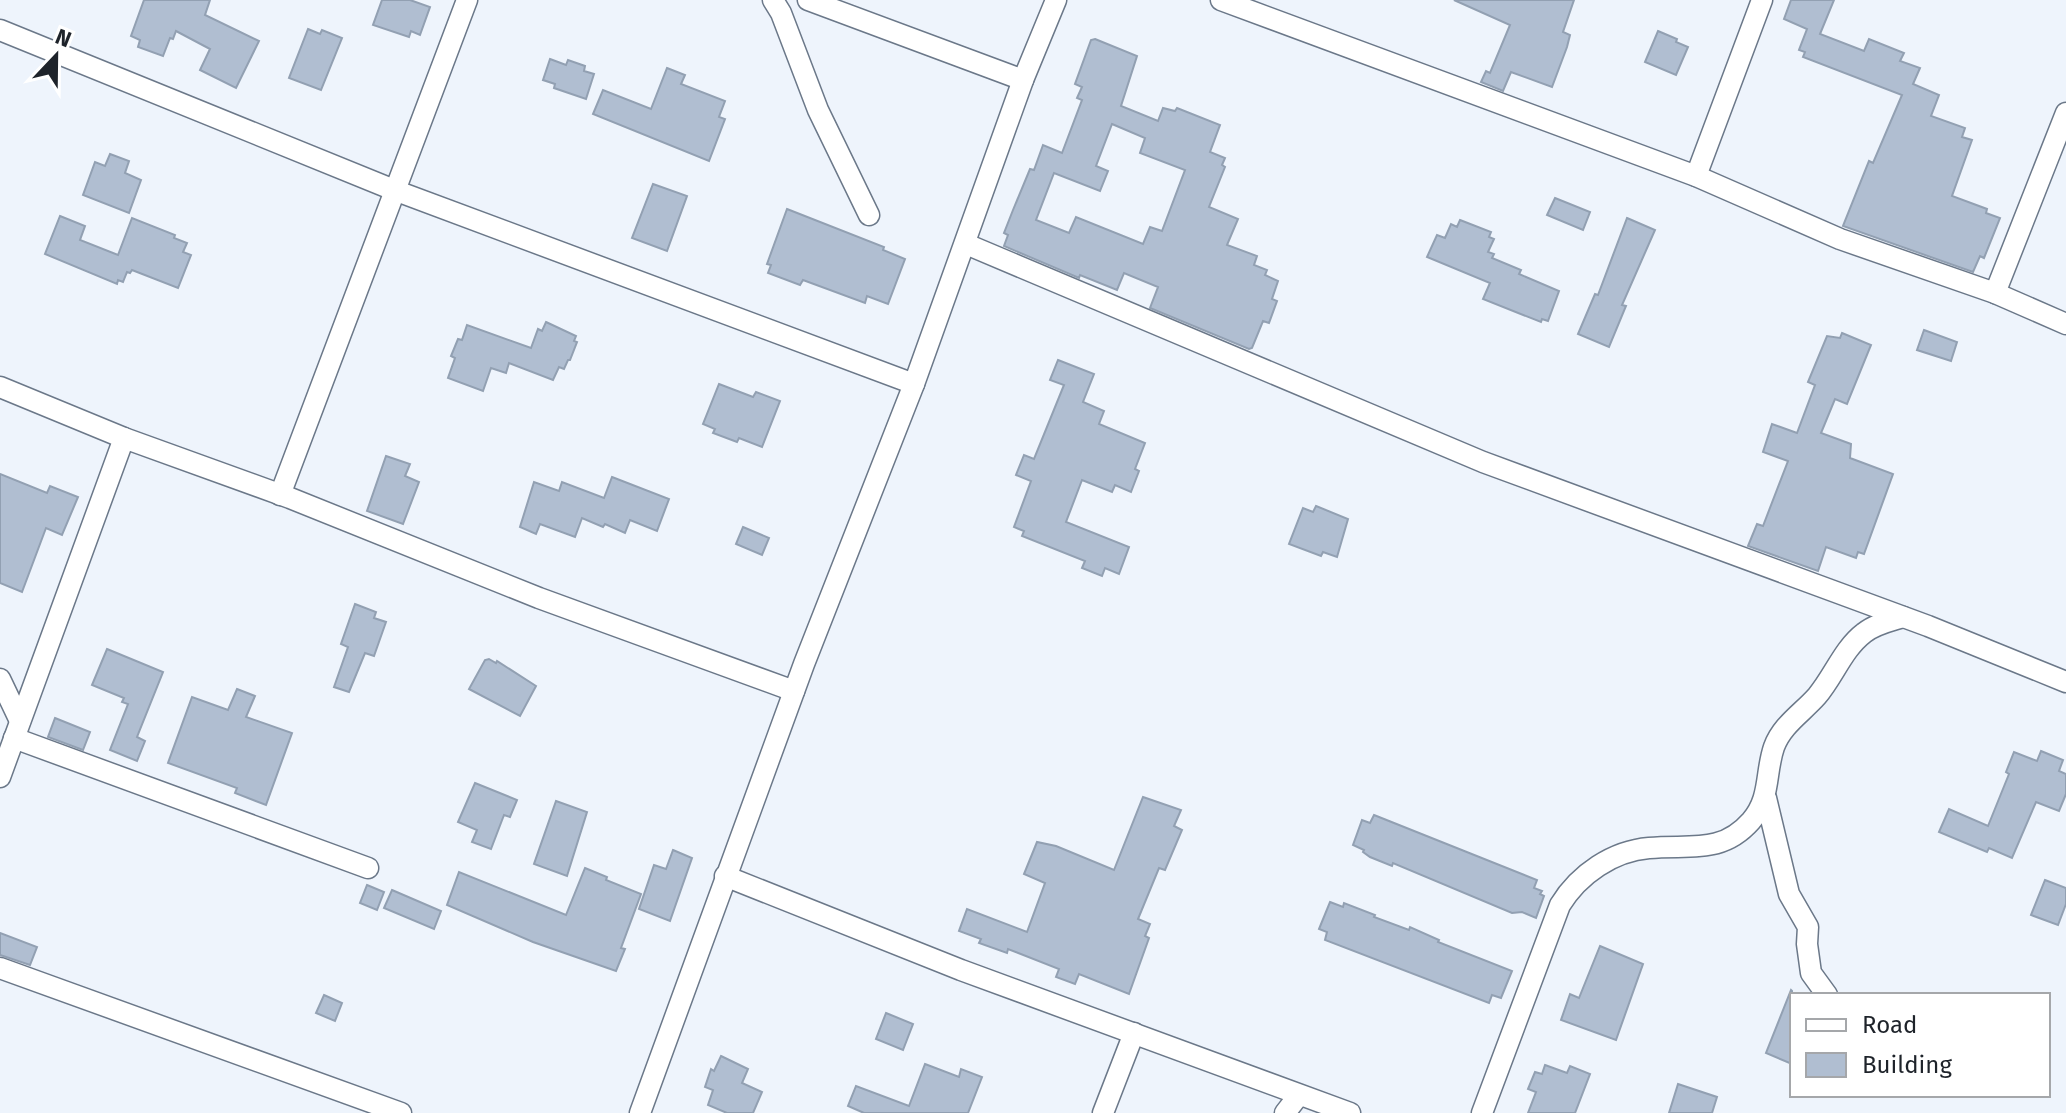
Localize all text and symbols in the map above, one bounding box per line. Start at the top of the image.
north arrow [16,16,96,96]
text: N [51,23,75,53]
legend [1790,993,2050,1097]
text: Road [1862,1011,1917,1039]
text: Building [1862,1051,1952,1079]

